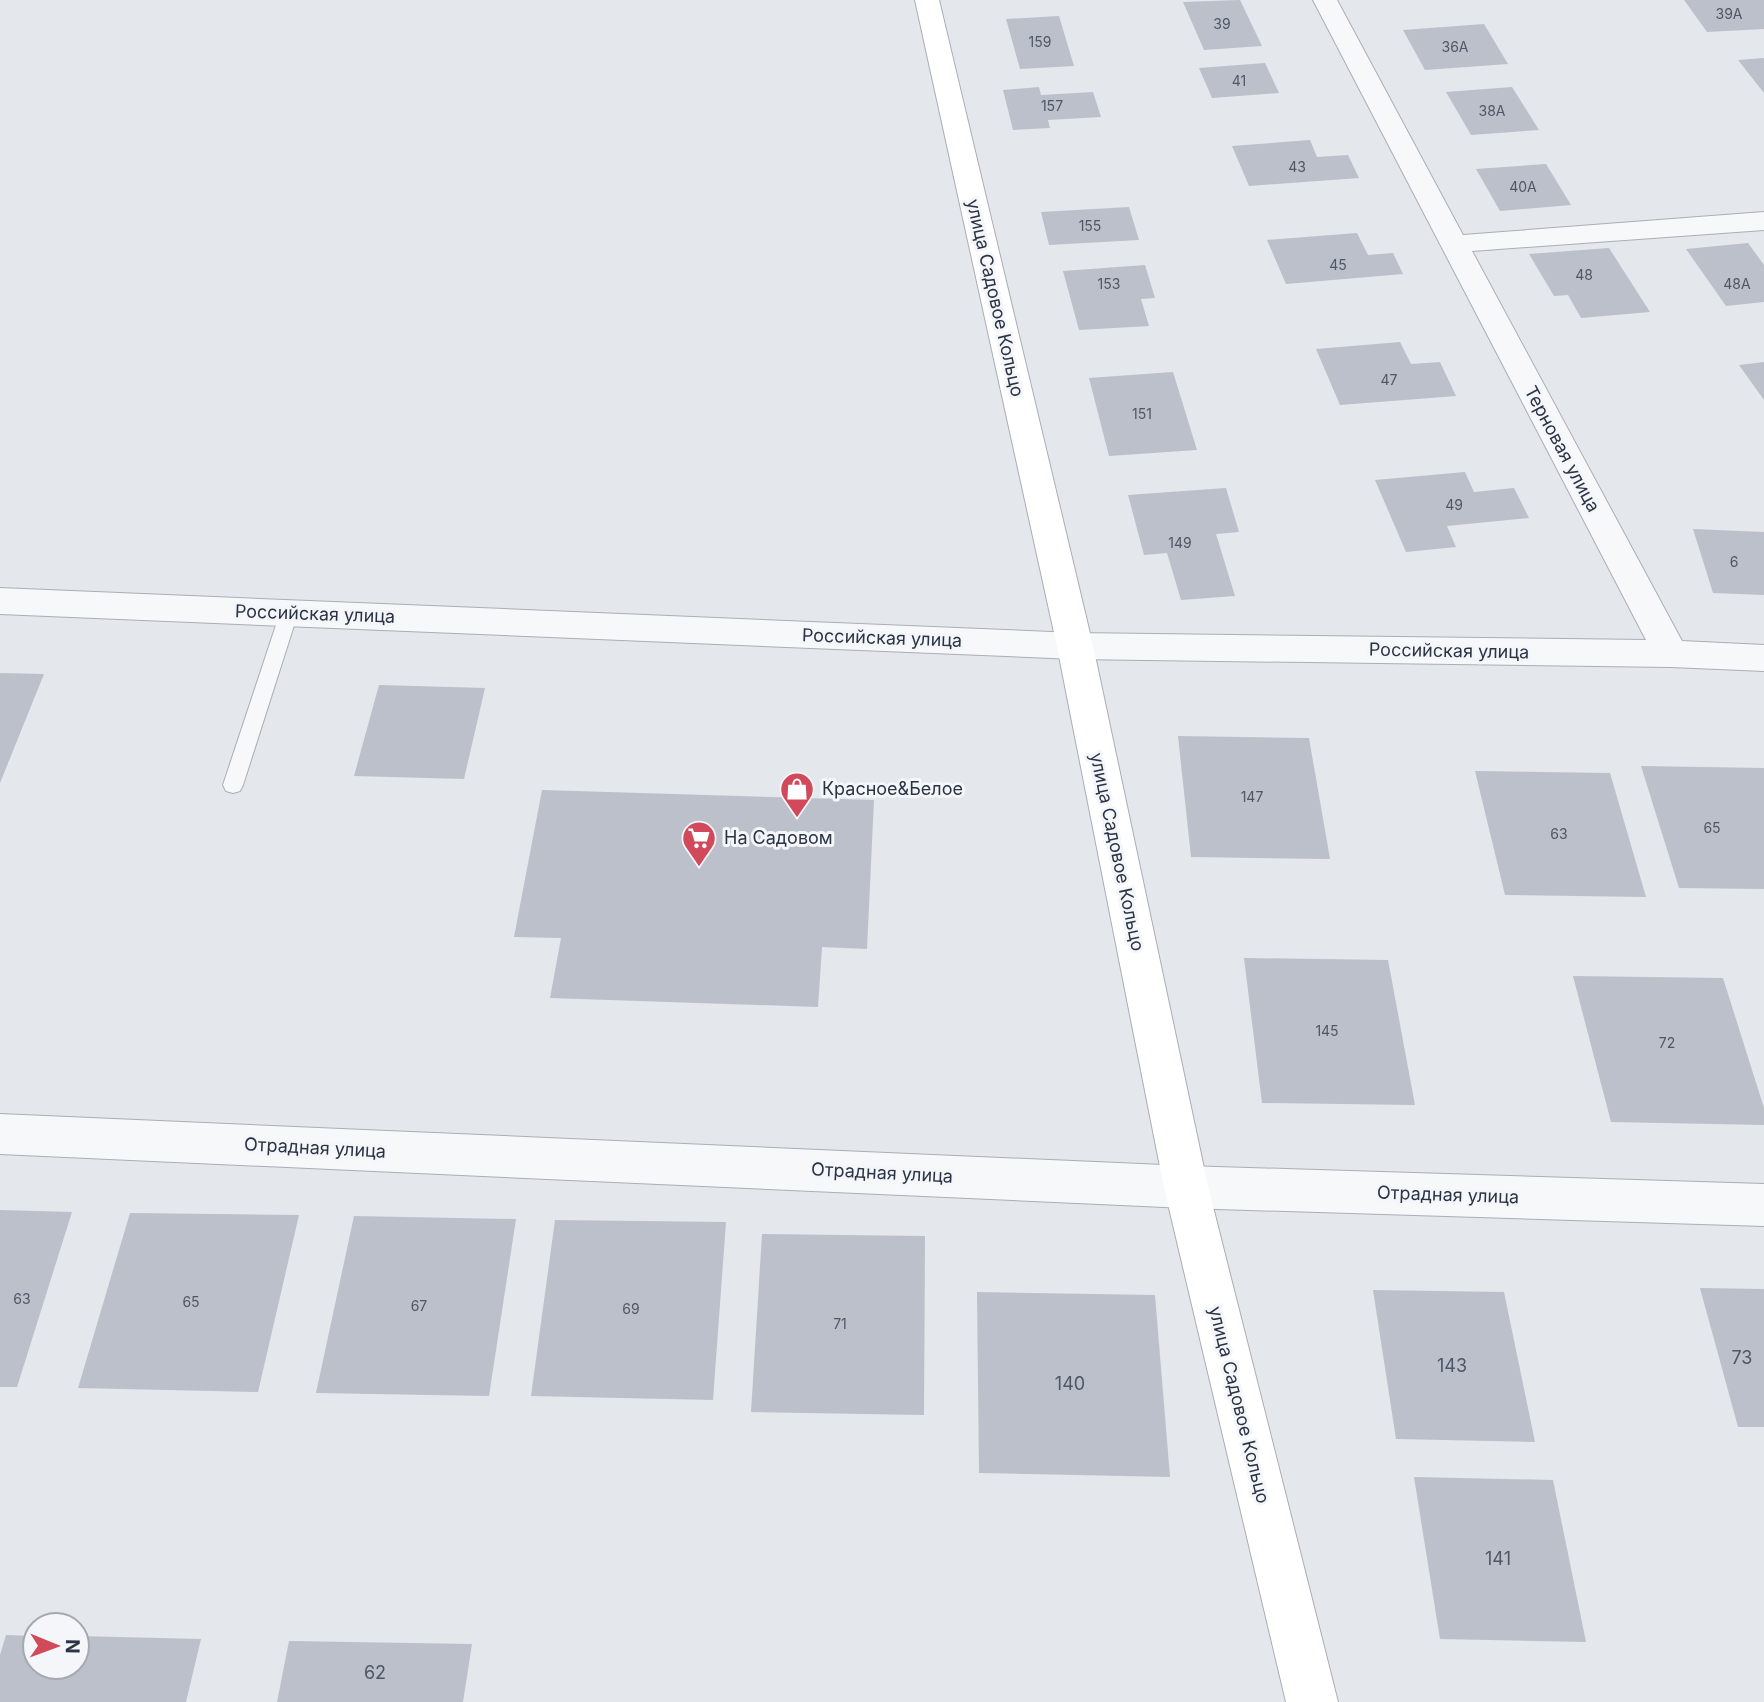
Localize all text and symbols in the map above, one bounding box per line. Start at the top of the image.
house number: 39А [1716,5,1743,22]
house number: 39 [1213,15,1231,32]
house number: 159 [1029,33,1051,50]
house number: 36А [1442,38,1469,55]
house number: 41 [1232,72,1246,89]
house number: 157 [1041,97,1063,114]
house number: 38А [1479,102,1506,119]
house number: 43 [1288,158,1306,175]
house number: 40А [1509,178,1537,195]
street label: улица Садовое Кольцо [963,197,1028,399]
house number: 155 [1079,217,1101,234]
house number: 45 [1329,256,1347,273]
house number: 48 [1575,266,1593,283]
house number: 153 [1098,275,1120,292]
house number: 48А [1723,275,1751,292]
house number: 47 [1381,371,1398,388]
street label: Терновая улица [1520,382,1604,515]
house number: 151 [1132,405,1152,422]
house number: 49 [1445,496,1463,513]
house number: 149 [1168,534,1192,551]
house number: 6 [1730,553,1738,570]
street label: Российская улица [235,600,396,627]
street label: Российская улица [802,624,963,651]
street label: Российская улица [1369,639,1529,662]
street label: улица Садовое Кольцо [1086,751,1149,953]
shop icon: Красное&Белое [778,770,816,819]
place label: Красное&Белое [822,778,963,799]
house number: 147 [1241,788,1263,805]
supermarket icon: На Садовом [680,819,718,868]
house number: 65 [1703,819,1721,836]
house number: 63 [1550,825,1568,842]
place label: На Садовом [724,827,833,848]
house number: 145 [1315,1022,1339,1039]
house number: 72 [1659,1034,1675,1051]
street label: Отрадная улица [244,1133,386,1162]
street label: Отрадная улица [811,1158,953,1187]
street label: Отрадная улица [1377,1182,1519,1207]
house number: 63 [13,1290,31,1307]
house number: 65 [182,1293,200,1310]
house number: 67 [411,1297,427,1314]
house number: 69 [622,1300,640,1317]
street label: улица Садовое Кольцо [1205,1304,1274,1506]
house number: 71 [833,1315,847,1332]
house number: 73 [1731,1347,1753,1368]
house number: 143 [1437,1355,1467,1376]
house number: 140 [1055,1373,1085,1394]
house number: 141 [1485,1548,1511,1569]
north arrow [21,1611,91,1681]
text: N [61,1639,84,1654]
house number: 62 [364,1662,386,1683]

